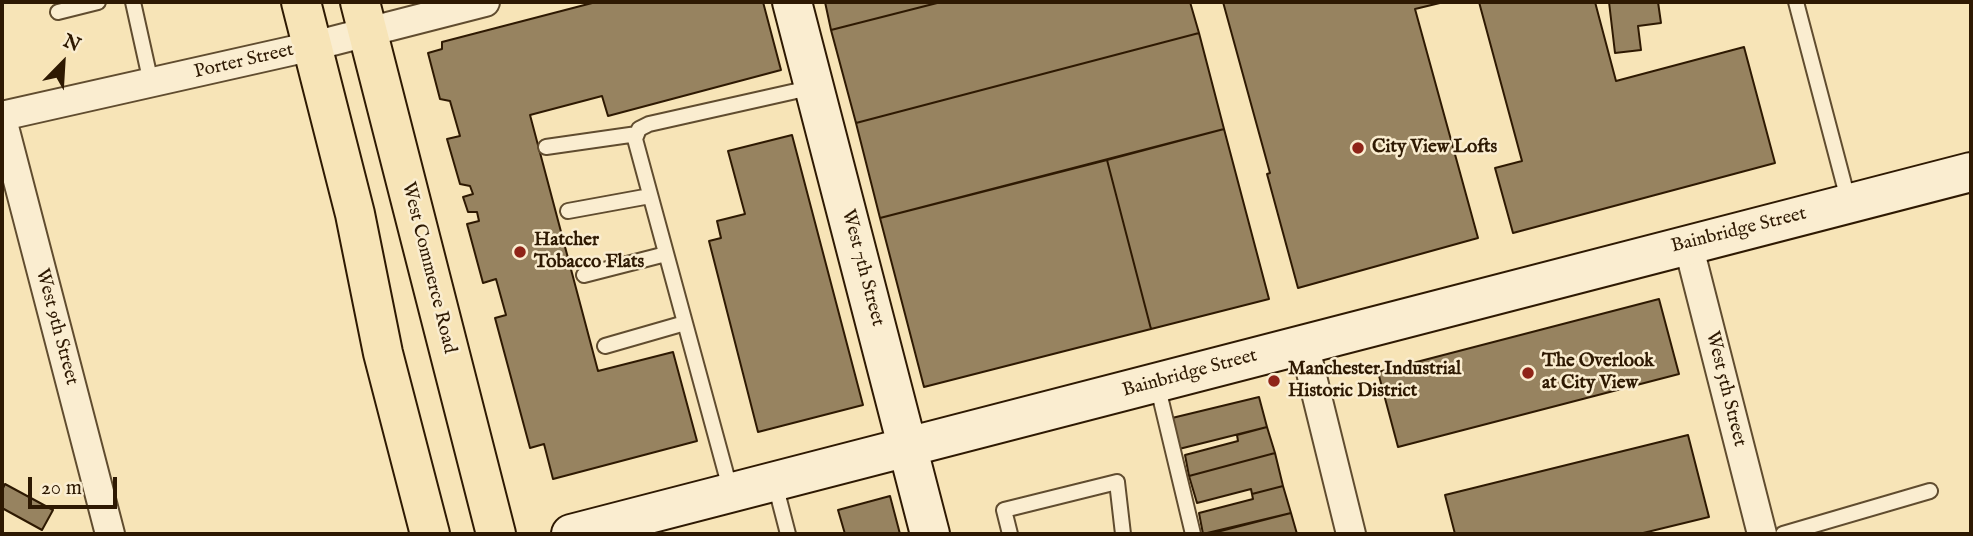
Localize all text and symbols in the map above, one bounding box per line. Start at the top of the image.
north arrow [28,28,98,98]
text: N [59,30,84,58]
street label: Porter Street [192,39,296,85]
place label: City View Lofts [1372,137,1497,159]
marker: City View Lofts [1350,140,1366,156]
street label: West Commerce Road [396,180,460,356]
street label: Bainbridge Street [1669,203,1809,259]
street label: West 7th Street [835,207,889,329]
place label: Hatcher Tobacco Flats [534,230,644,274]
marker: Hatcher Tobacco Flats [512,244,528,260]
street label: West 9th Street [30,266,82,388]
street label: West 5th Street [1700,329,1750,449]
street label: Bainbridge Street [1120,345,1260,403]
place label: The Overlook at City View [1542,351,1654,395]
place label: Manchester Industrial Historic District [1288,359,1461,403]
marker: The Overlook at City View [1520,365,1536,381]
marker: Manchester Industrial Historic District [1266,373,1282,389]
scale bar [32,462,121,506]
text: 20 m [41,475,82,502]

